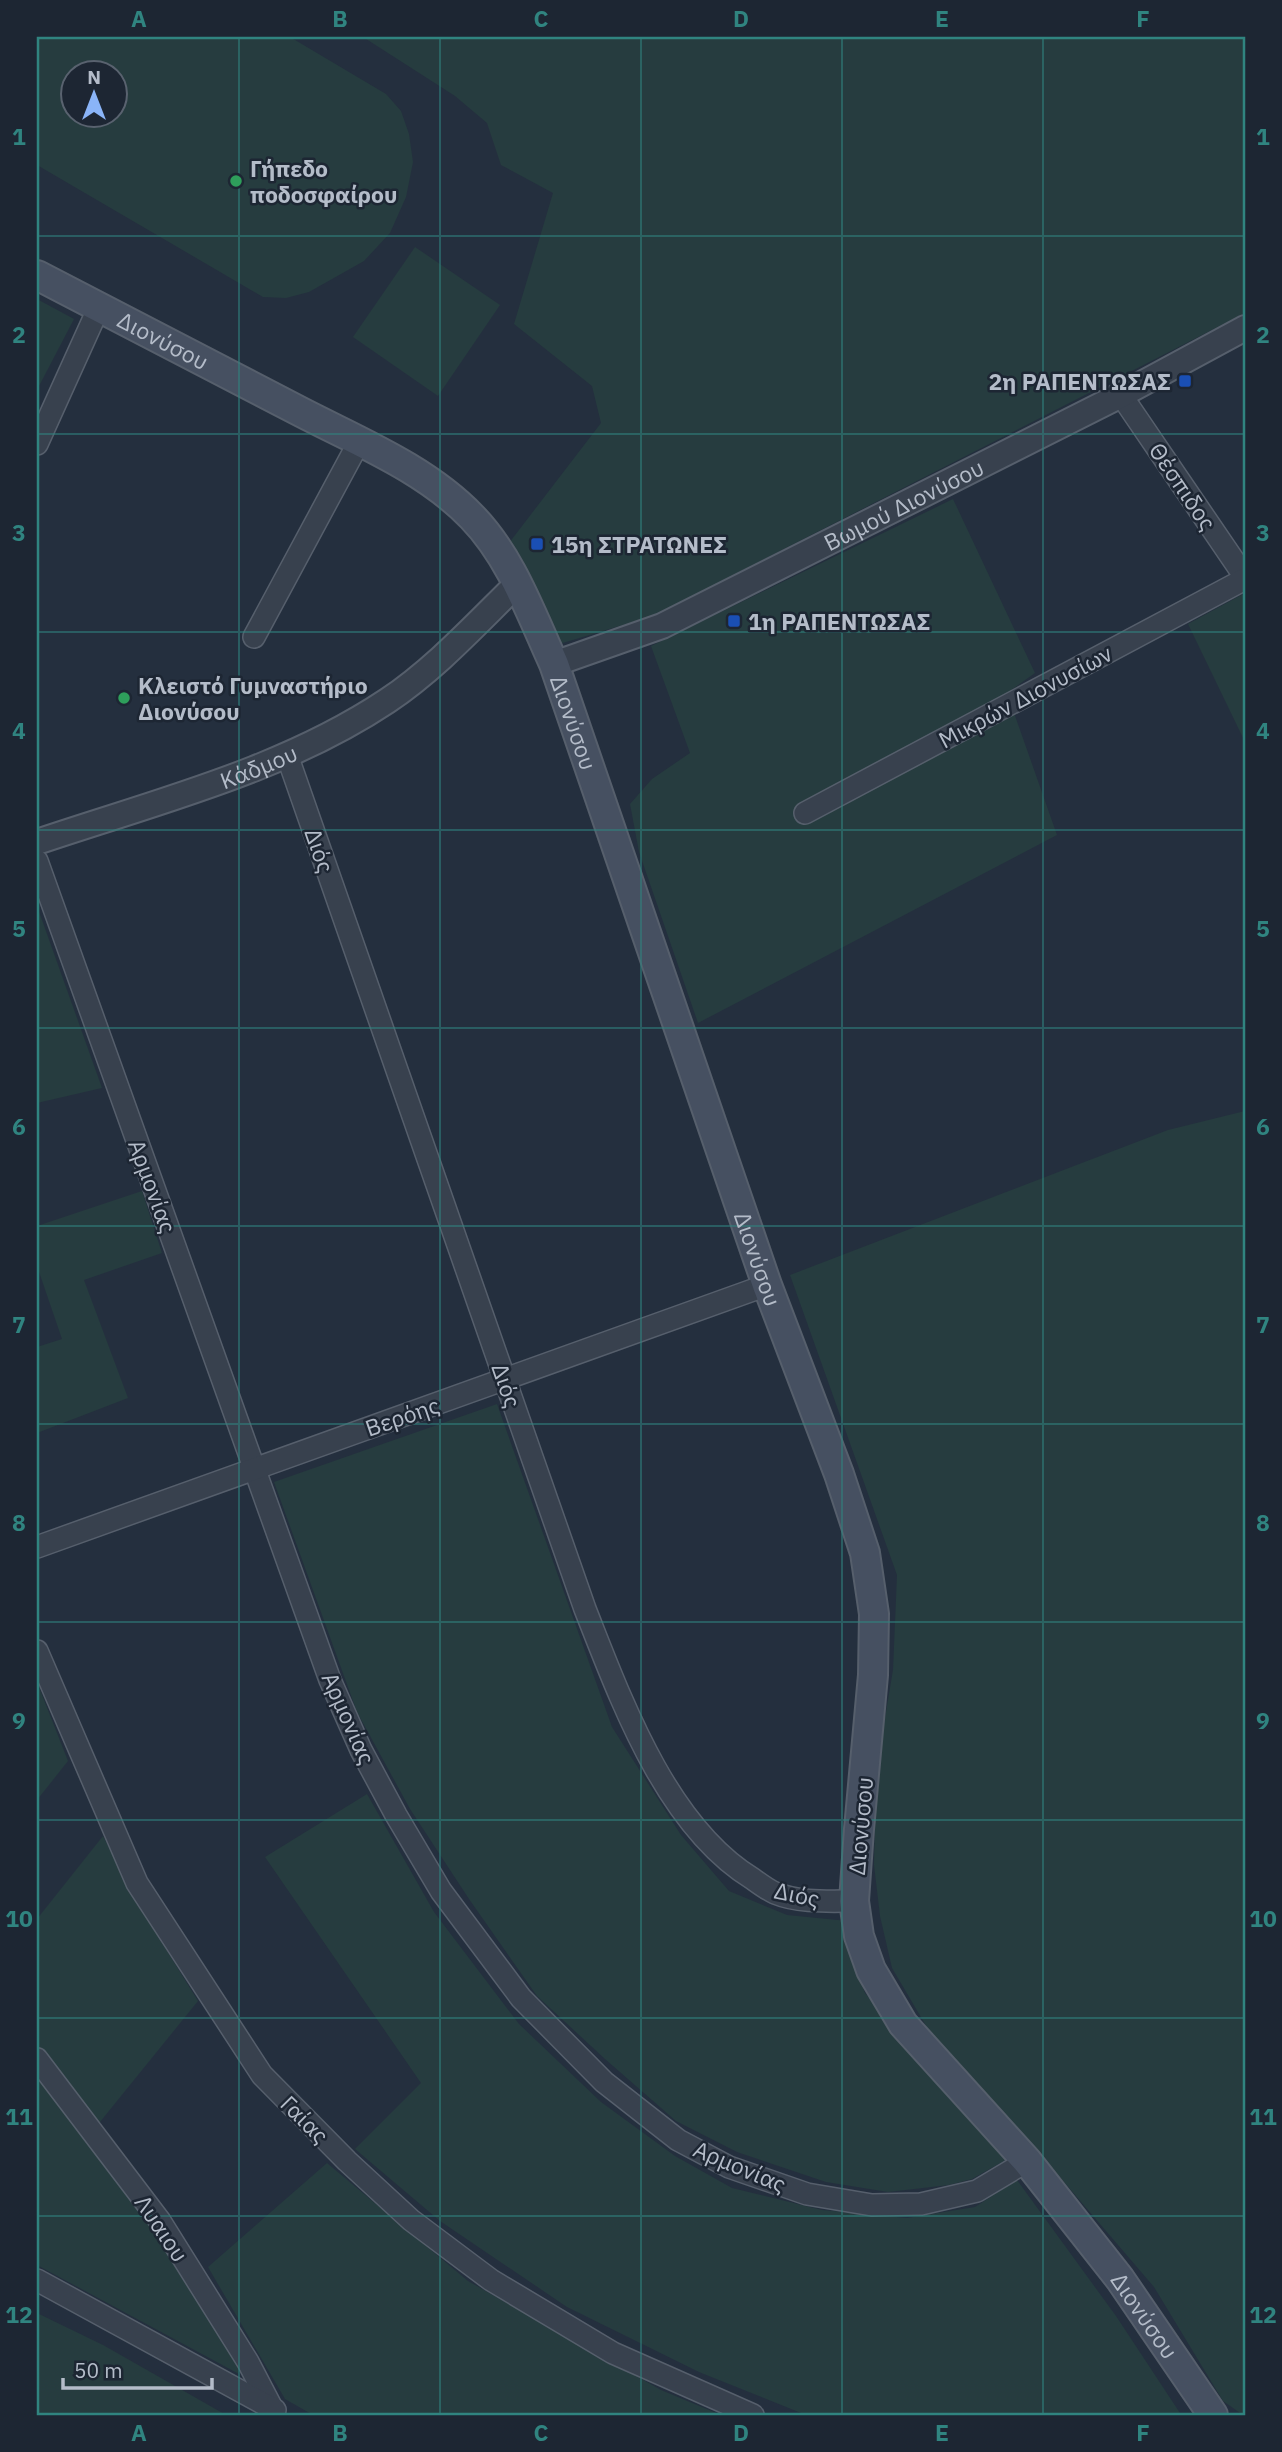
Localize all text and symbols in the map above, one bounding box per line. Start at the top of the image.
text: A [131,3,147,33]
text: B [332,3,348,33]
text: C [534,3,549,33]
text: D [733,3,749,33]
text: E [935,3,949,33]
text: F [1136,3,1150,33]
north arrow [60,60,130,130]
text: N [87,65,101,89]
text: 1 [12,121,26,151]
text: 1 [1256,121,1270,151]
place label: Γήπεδο ποδοσφαίρου [250,153,397,209]
marker: Γήπεδο ποδοσφαίρου [228,173,244,189]
street label: Διονύσου [112,304,214,376]
text: 2 [12,319,26,349]
text: 2 [1256,319,1270,349]
place label: 2η ΡΑΠΕΝΤΩΣΑΣ [989,366,1171,396]
marker: 2η ΡΑΠΕΝΤΩΣΑΣ [1177,373,1193,389]
street label: Θέσπιδος [1143,436,1223,536]
street label: Βωμού Διονύσου [819,452,989,557]
text: 3 [12,517,26,547]
text: 3 [1256,517,1270,547]
place label: 15η ΣΤΡΑΤΩΝΕΣ [551,529,727,559]
marker: 15η ΣΤΡΑΤΩΝΕΣ [529,536,545,552]
place label: 1η ΡΑΠΕΝΤΩΣΑΣ [748,606,930,636]
marker: 1η ΡΑΠΕΝΤΩΣΑΣ [726,613,742,629]
street label: Μικρών Διονυσίων [933,637,1117,754]
place label: Κλειστό Γυμναστήριο Διονύσου [138,670,368,726]
street label: Διονύσου [544,671,604,774]
marker: Κλειστό Γυμναστήριο Διονύσου [116,690,132,706]
text: 4 [12,715,26,745]
text: 4 [1256,715,1270,745]
street label: Κάδμου [216,737,302,795]
street label: Διός [298,824,342,876]
text: 5 [12,913,26,943]
text: 5 [1256,913,1270,943]
text: 6 [12,1111,26,1141]
text: 6 [1256,1111,1270,1141]
street label: Αρμονίας [122,1135,184,1237]
street label: Διονύσου [728,1207,789,1310]
text: 7 [12,1309,26,1339]
text: 7 [1256,1309,1270,1339]
street label: Διός [485,1359,529,1411]
street label: Βερόης [361,1389,443,1443]
text: 8 [12,1507,26,1537]
text: 8 [1256,1507,1270,1537]
street label: Αρμονίας [315,1667,383,1769]
text: 9 [12,1705,26,1735]
text: 9 [1256,1705,1270,1735]
street label: Διονύσου [841,1776,879,1876]
street label: Διός [772,1875,822,1913]
text: 10 [5,1903,33,1933]
text: 10 [1249,1903,1277,1933]
street label: Γαίας [274,2088,336,2150]
text: 11 [5,2101,33,2131]
text: 11 [1249,2101,1277,2131]
street label: Αρμονίας [689,2133,791,2199]
street label: Λυαιου [129,2189,195,2267]
street label: Διονύσου [1105,2266,1185,2365]
text: 12 [5,2299,33,2329]
text: 12 [1249,2299,1277,2329]
scale bar [63,2347,212,2391]
text: 50 m [74,2356,123,2384]
text: A [131,2417,147,2447]
text: B [332,2417,348,2447]
text: C [534,2417,549,2447]
text: D [733,2417,749,2447]
text: E [935,2417,949,2447]
text: F [1136,2417,1150,2447]

